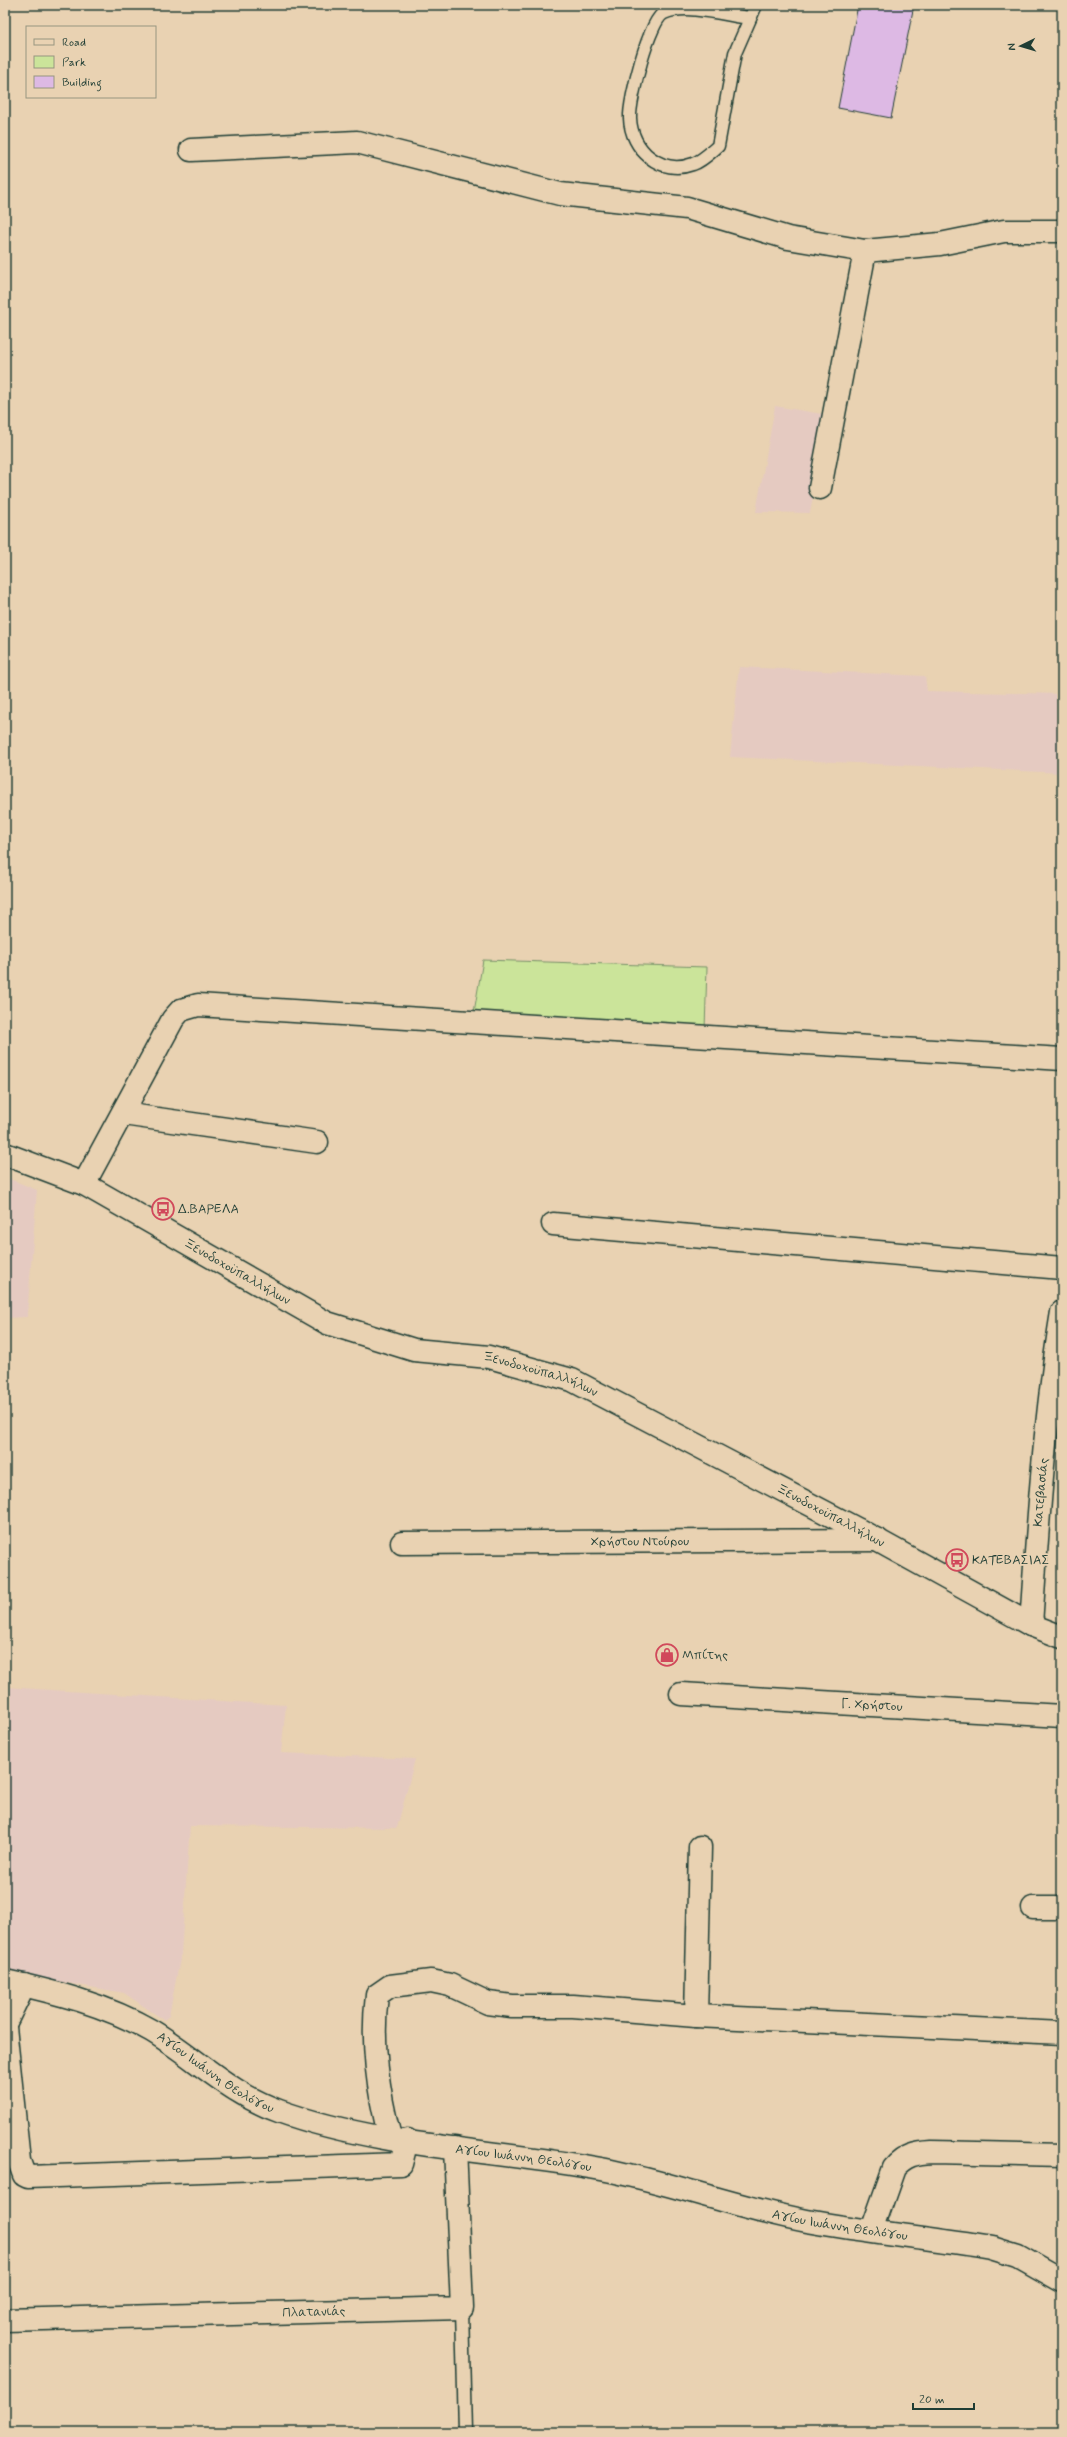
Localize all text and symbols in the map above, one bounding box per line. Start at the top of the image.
legend [26,26,156,98]
north arrow [1001,26,1041,66]
text: Road [62,35,86,51]
text: N [1005,43,1019,51]
text: Park [62,55,86,71]
text: Building [62,75,102,92]
bus stop icon: Δ.ΒΑΡΕΛΑ [150,1196,176,1222]
place label: Δ.ΒΑΡΕΛΑ [178,1201,239,1218]
street label: Ξενοδοχοϋπαλλήλων [181,1234,294,1309]
street label: Ξενοδοχοϋπαλλήλων [482,1348,601,1401]
street label: Κατεβασιάς [1029,1457,1052,1527]
street label: Ξενοδοχοϋπαλλήλων [774,1480,888,1551]
street label: Χρήστου Ντούρου [591,1533,689,1550]
bus stop icon: ΚΑΤΕΒΑΣΙΑΣ [944,1547,970,1573]
place label: ΚΑΤΕΒΑΣΙΑΣ [972,1552,1049,1569]
shop icon: Μπίτης [654,1642,680,1668]
place label: Μπίτης [682,1647,728,1664]
street label: Γ. Χρήστου [840,1695,903,1715]
street label: Αγίου Ιωάννη Θεολόγου [154,2028,277,2117]
street label: Αγίου Ιωάννη Θεολόγου [455,2140,593,2176]
street label: Αγίου Ιωάννη Θεολόγου [771,2205,909,2244]
street label: Πλατανιάς [282,2303,346,2321]
scale bar [913,2385,974,2411]
text: 20 m [919,2392,945,2408]

